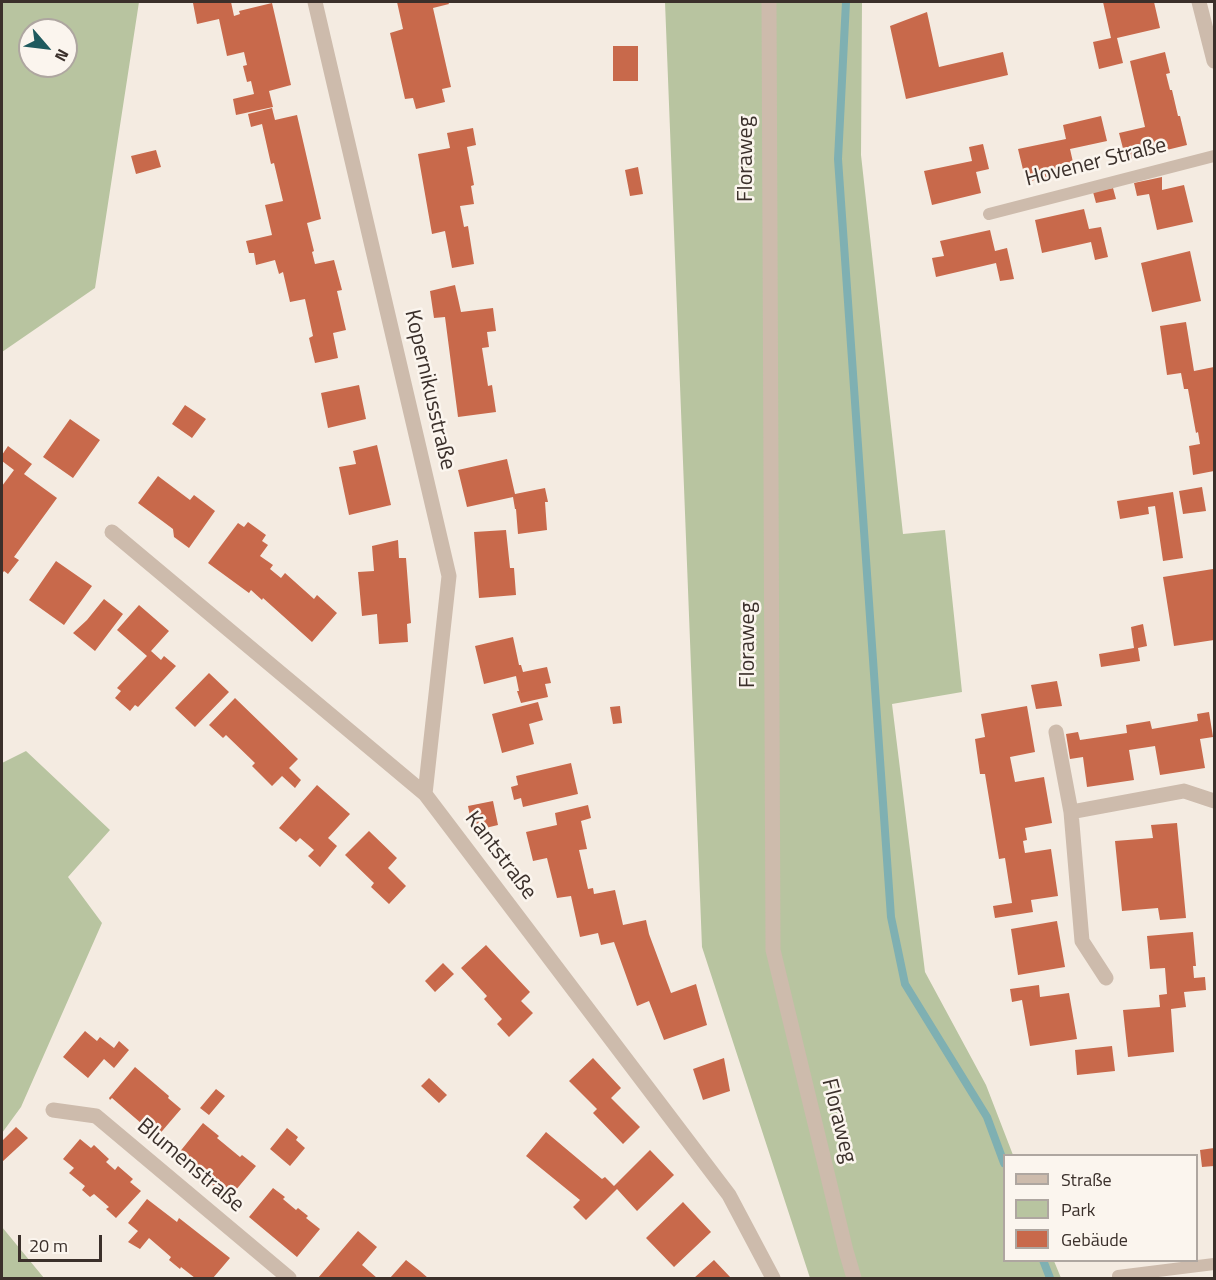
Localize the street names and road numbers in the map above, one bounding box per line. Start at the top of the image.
street label: Floraweg [734,116,760,202]
street label: Hovener Straße [1023,133,1169,193]
street label: Kopernikusstraße [398,307,460,473]
street label: Floraweg [736,602,762,688]
street label: Kantstraße [458,807,542,905]
street label: Floraweg [815,1076,861,1166]
street label: Blumenstraße [131,1113,249,1219]

